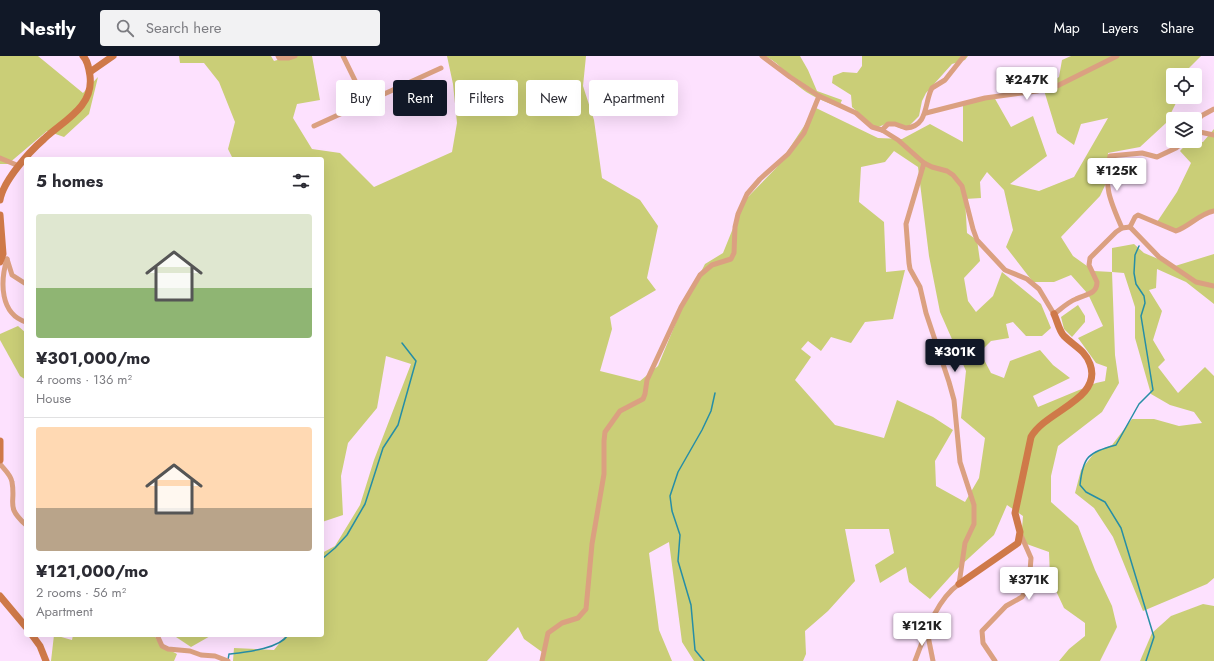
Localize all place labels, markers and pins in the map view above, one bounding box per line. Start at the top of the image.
pin: ¥247K [999,67,1055,101]
pin: ¥125K [1089,158,1145,192]
pin: ¥301K [927,339,983,373]
pin: ¥371K [1001,567,1057,601]
pin: ¥121K [894,613,950,647]

